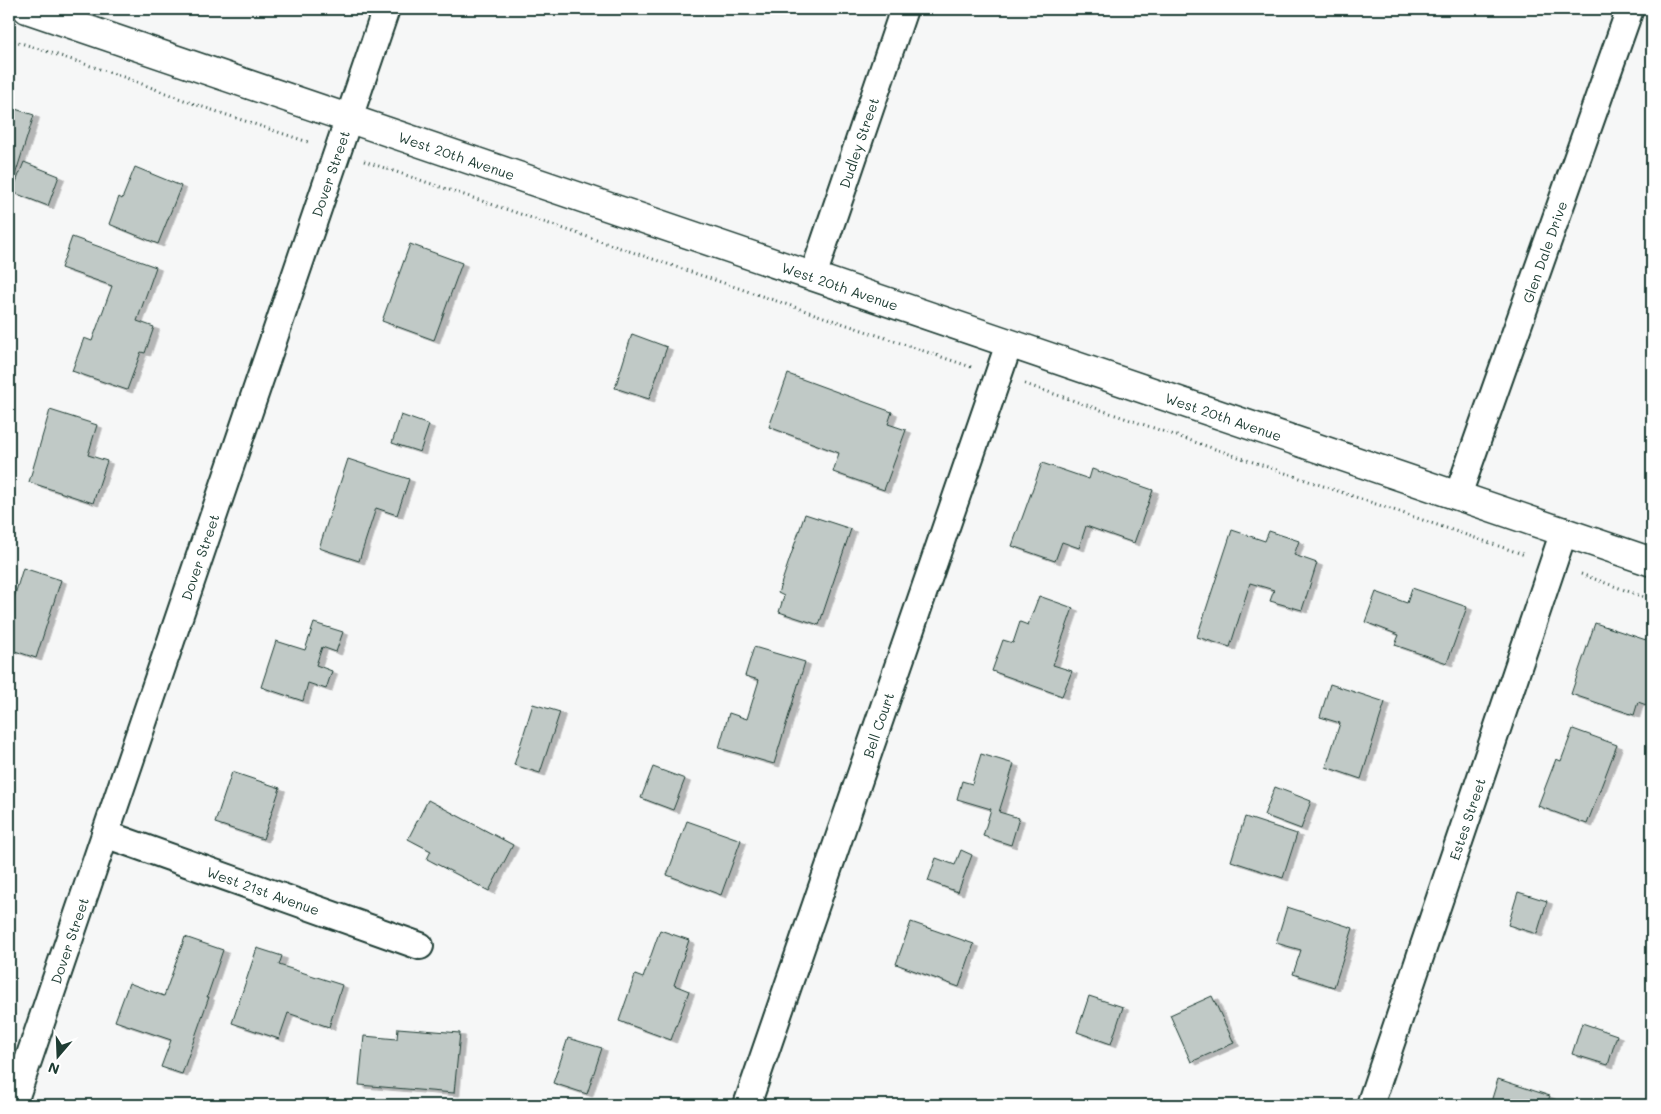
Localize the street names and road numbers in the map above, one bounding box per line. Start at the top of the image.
street label: Dudley Street [834,95,883,190]
street label: West 20th Avenue [396,127,518,184]
street label: Dover Street [307,128,354,219]
street label: Glen Dale Drive [1517,198,1571,305]
street label: West 20th Avenue [779,257,901,314]
street label: West 20th Avenue [1163,388,1284,445]
street label: Dover Street [176,511,223,603]
street label: Bell Court [858,690,898,760]
street label: Estes Street [1444,775,1489,862]
street label: West 21st Avenue [204,861,322,919]
street label: Dover Street [46,895,93,986]

